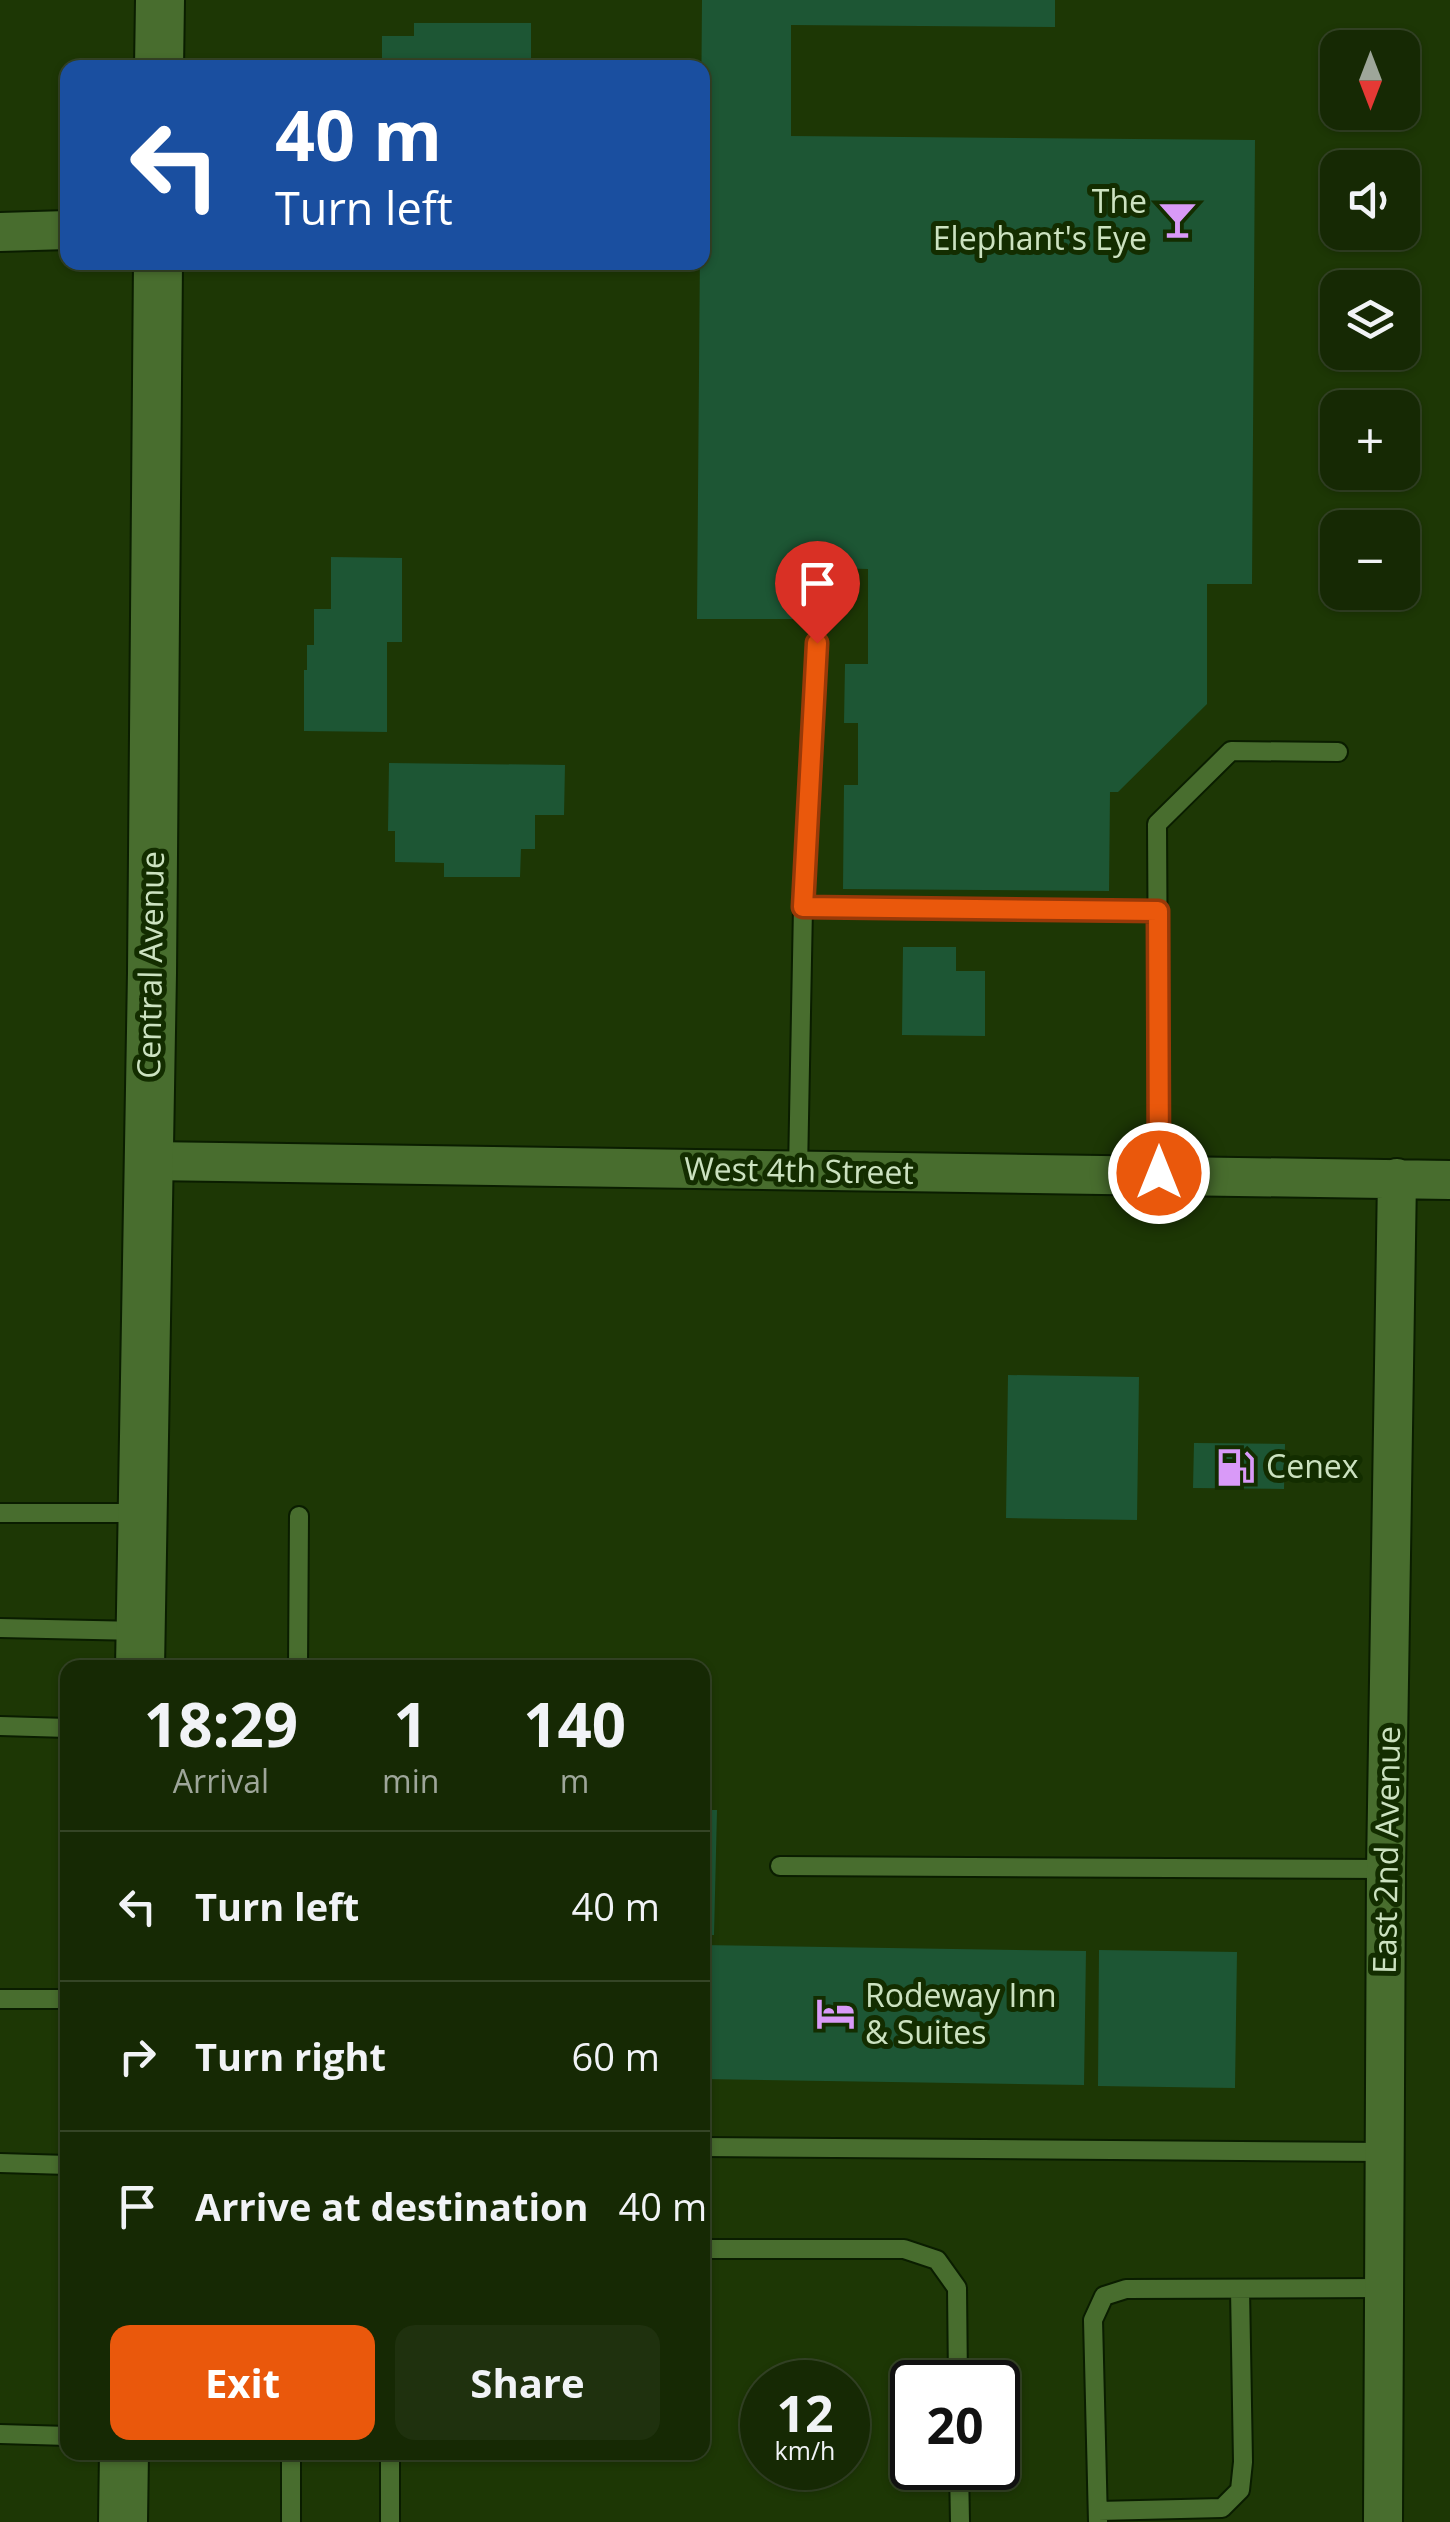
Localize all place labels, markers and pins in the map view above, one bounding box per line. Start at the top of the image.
place label: The Elephant's Eye [933,179,1147,259]
bar icon: The Elephant's Eye [1156,199,1198,241]
pin [775,541,860,644]
place label: Cenex [1266,1444,1359,1487]
fuel station icon: Cenex [1215,1446,1257,1488]
place label: Rodeway Inn & Suites [865,1973,1057,2053]
hotel icon: Rodeway Inn & Suites [814,1993,856,2035]

